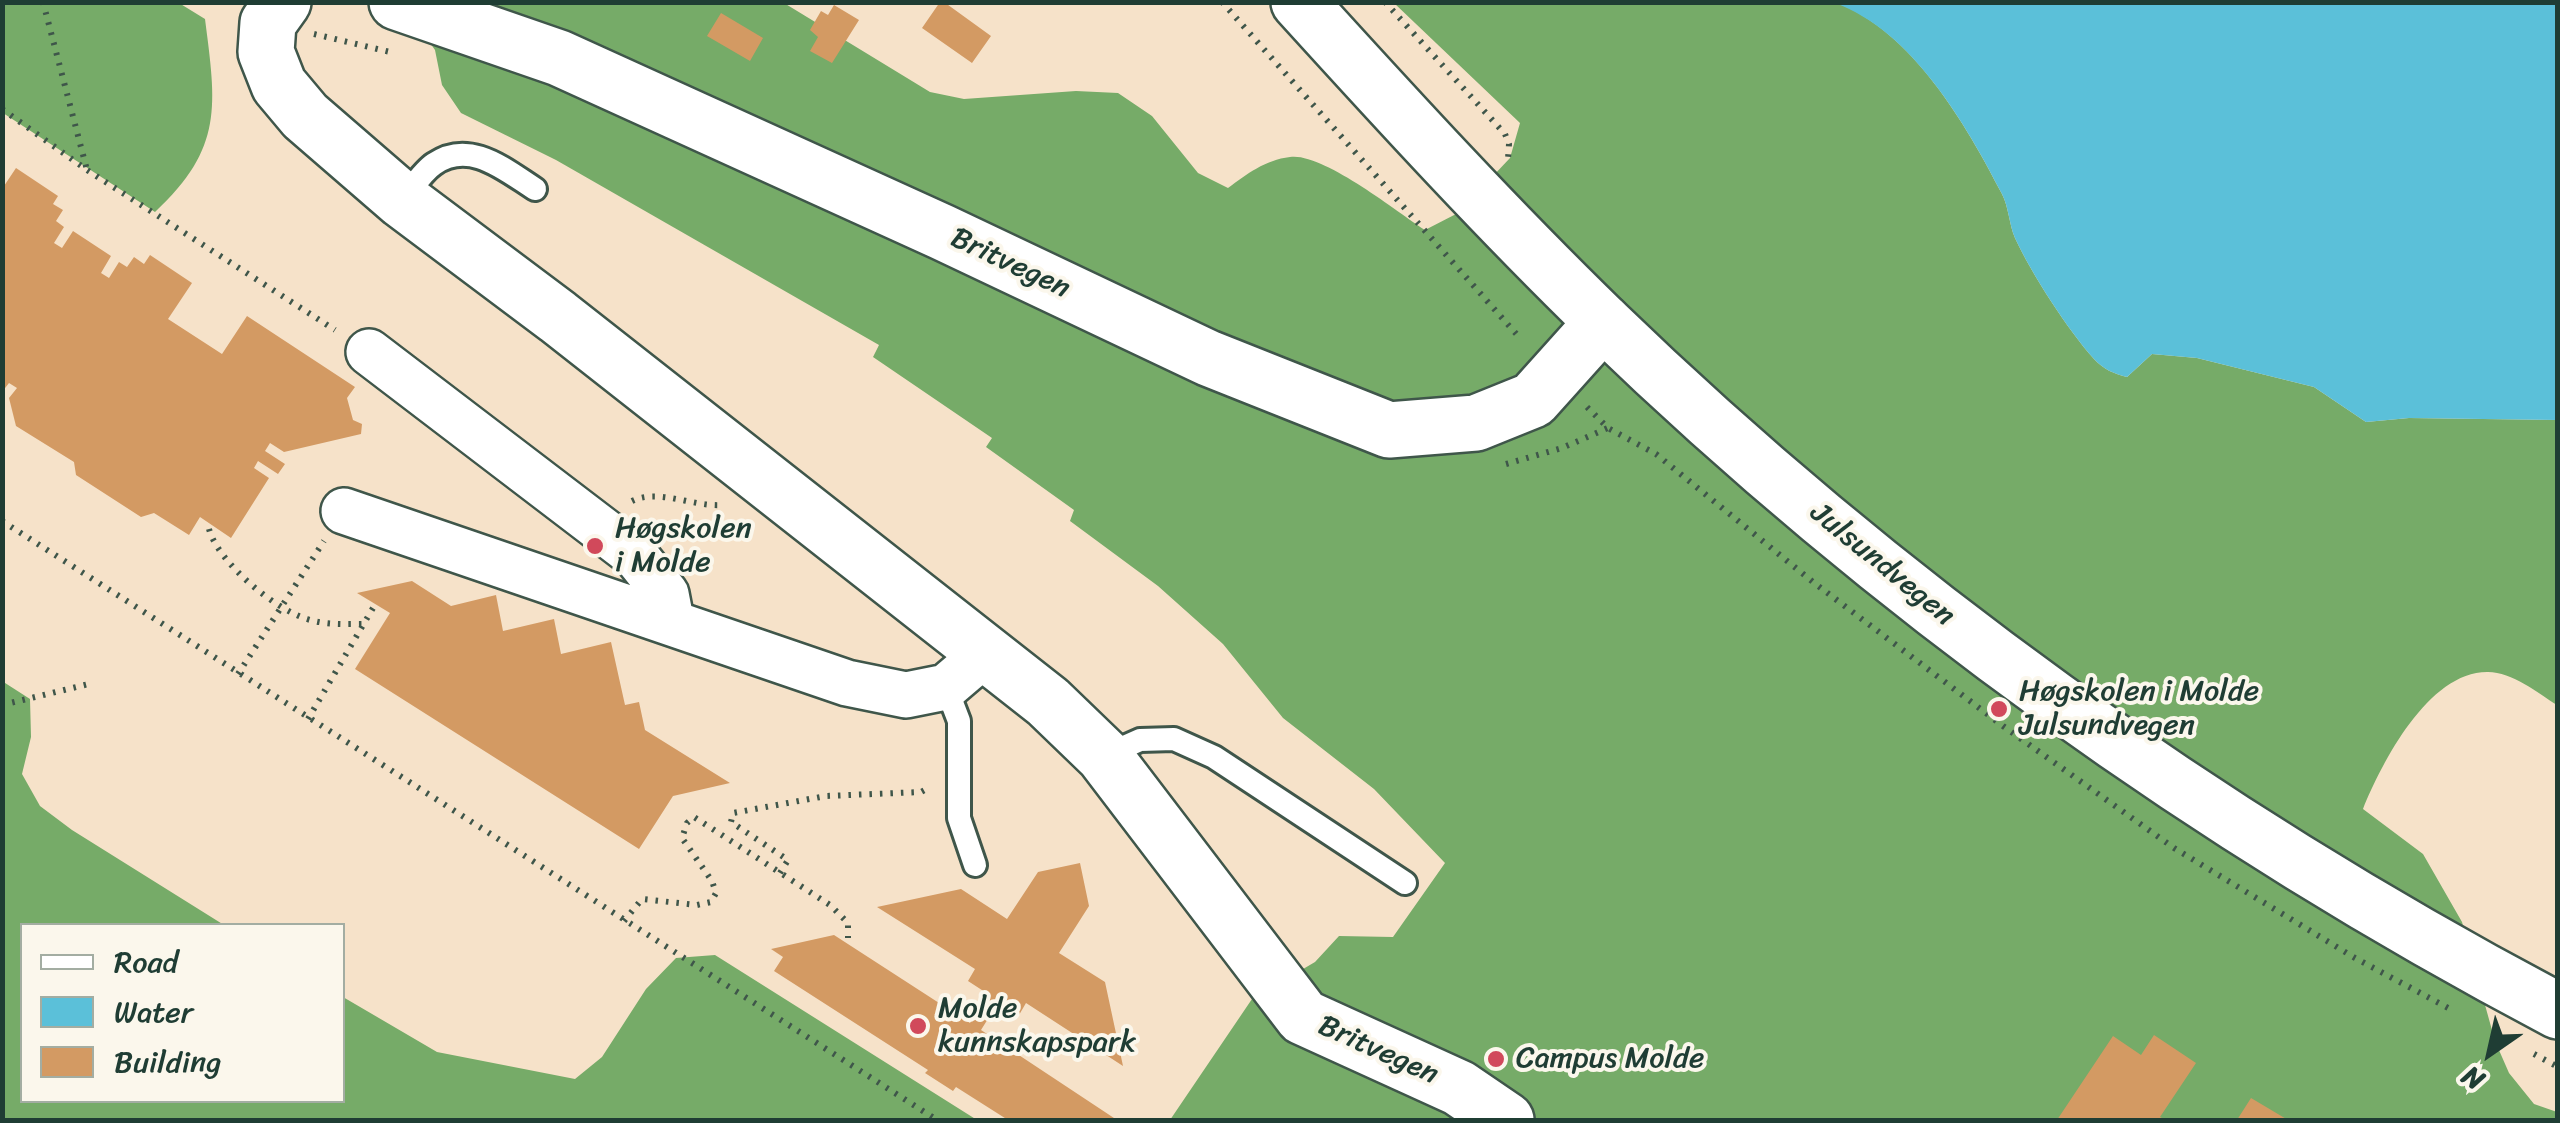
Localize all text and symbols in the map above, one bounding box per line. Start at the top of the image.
street label: Britvegen [944,221,1076,307]
street label: Julsundvegen [1802,496,1962,634]
place label: Høgskolen i Molde [615,511,752,582]
marker: Høgskolen i Molde [584,535,606,557]
place label: Høgskolen i Molde Julsundvegen [2019,674,2259,744]
marker: Høgskolen i Molde Julsundvegen [1988,698,2010,720]
legend [20,923,345,1103]
text: Road [114,935,178,989]
text: Water [114,985,193,1039]
place label: Molde kunnskapspark [938,991,1136,1062]
north arrow [2440,1003,2540,1103]
street label: Britvegen [1312,1009,1444,1093]
marker: Molde kunnskapspark [907,1015,929,1037]
text: Building [114,1035,221,1089]
place label: Campus Molde [1516,1041,1704,1077]
marker: Campus Molde [1485,1048,1507,1070]
text: N [2451,1053,2495,1104]

